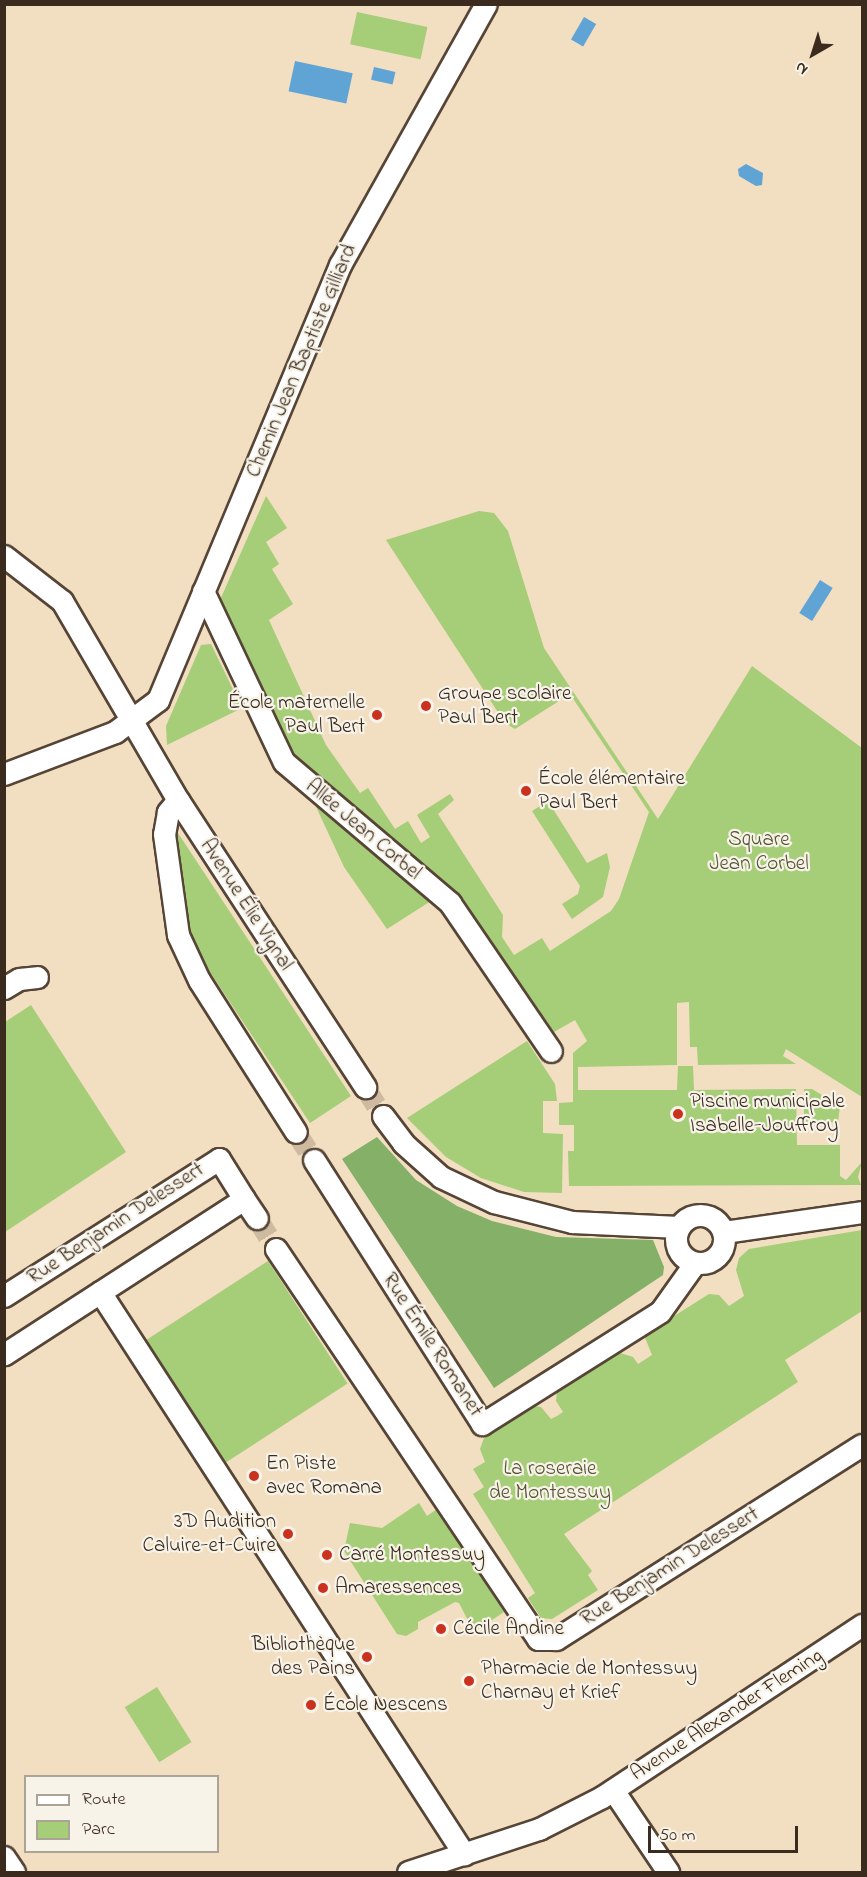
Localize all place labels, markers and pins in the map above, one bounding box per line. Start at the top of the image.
place label: Groupe scolaire Paul Bert [438,681,571,731]
place label: École maternelle Paul Bert [228,690,365,740]
marker: Groupe scolaire Paul Bert [419,699,433,713]
marker: École maternelle Paul Bert [370,708,384,722]
place label: École élémentaire Paul Bert [538,766,685,816]
marker: École élémentaire Paul Bert [519,784,533,798]
place label: Piscine municipale Isabelle-Jouffroy [690,1089,845,1139]
marker: Piscine municipale Isabelle-Jouffroy [671,1107,685,1121]
place label: En Piste avec Romana [266,1451,382,1501]
marker: En Piste avec Romana [247,1469,261,1483]
place label: 3D Audition Caluire-et-Cuire [143,1509,276,1559]
marker: 3D Audition Caluire-et-Cuire [281,1527,295,1541]
place label: Carré Montessuy [339,1542,485,1568]
marker: Carré Montessuy [320,1548,334,1562]
place label: Amaressences [335,1575,462,1601]
marker: Amaressences [316,1581,330,1595]
place label: Cécile Andine [453,1616,564,1642]
marker: Cécile Andine [434,1622,448,1636]
place label: Bibliothèque des Pains [252,1632,355,1682]
marker: Bibliothèque des Pains [360,1650,374,1664]
place label: Pharmacie de Montessuy Charnay et Krief [481,1656,697,1706]
marker: Pharmacie de Montessuy Charnay et Krief [462,1674,476,1688]
place label: École Nescens [323,1692,448,1718]
marker: École Nescens [304,1698,318,1712]

